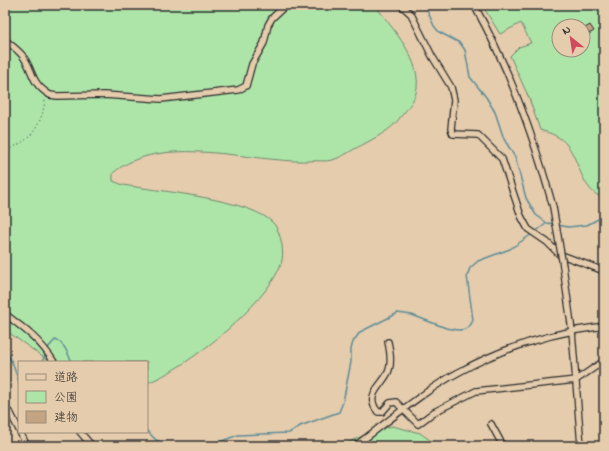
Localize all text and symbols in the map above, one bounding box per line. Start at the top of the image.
north arrow [551,18,591,58]
text: N [559,21,574,39]
legend [18,361,148,433]
text: 道路 [54,369,78,387]
text: 公園 [54,389,78,407]
text: 建物 [54,409,78,427]

